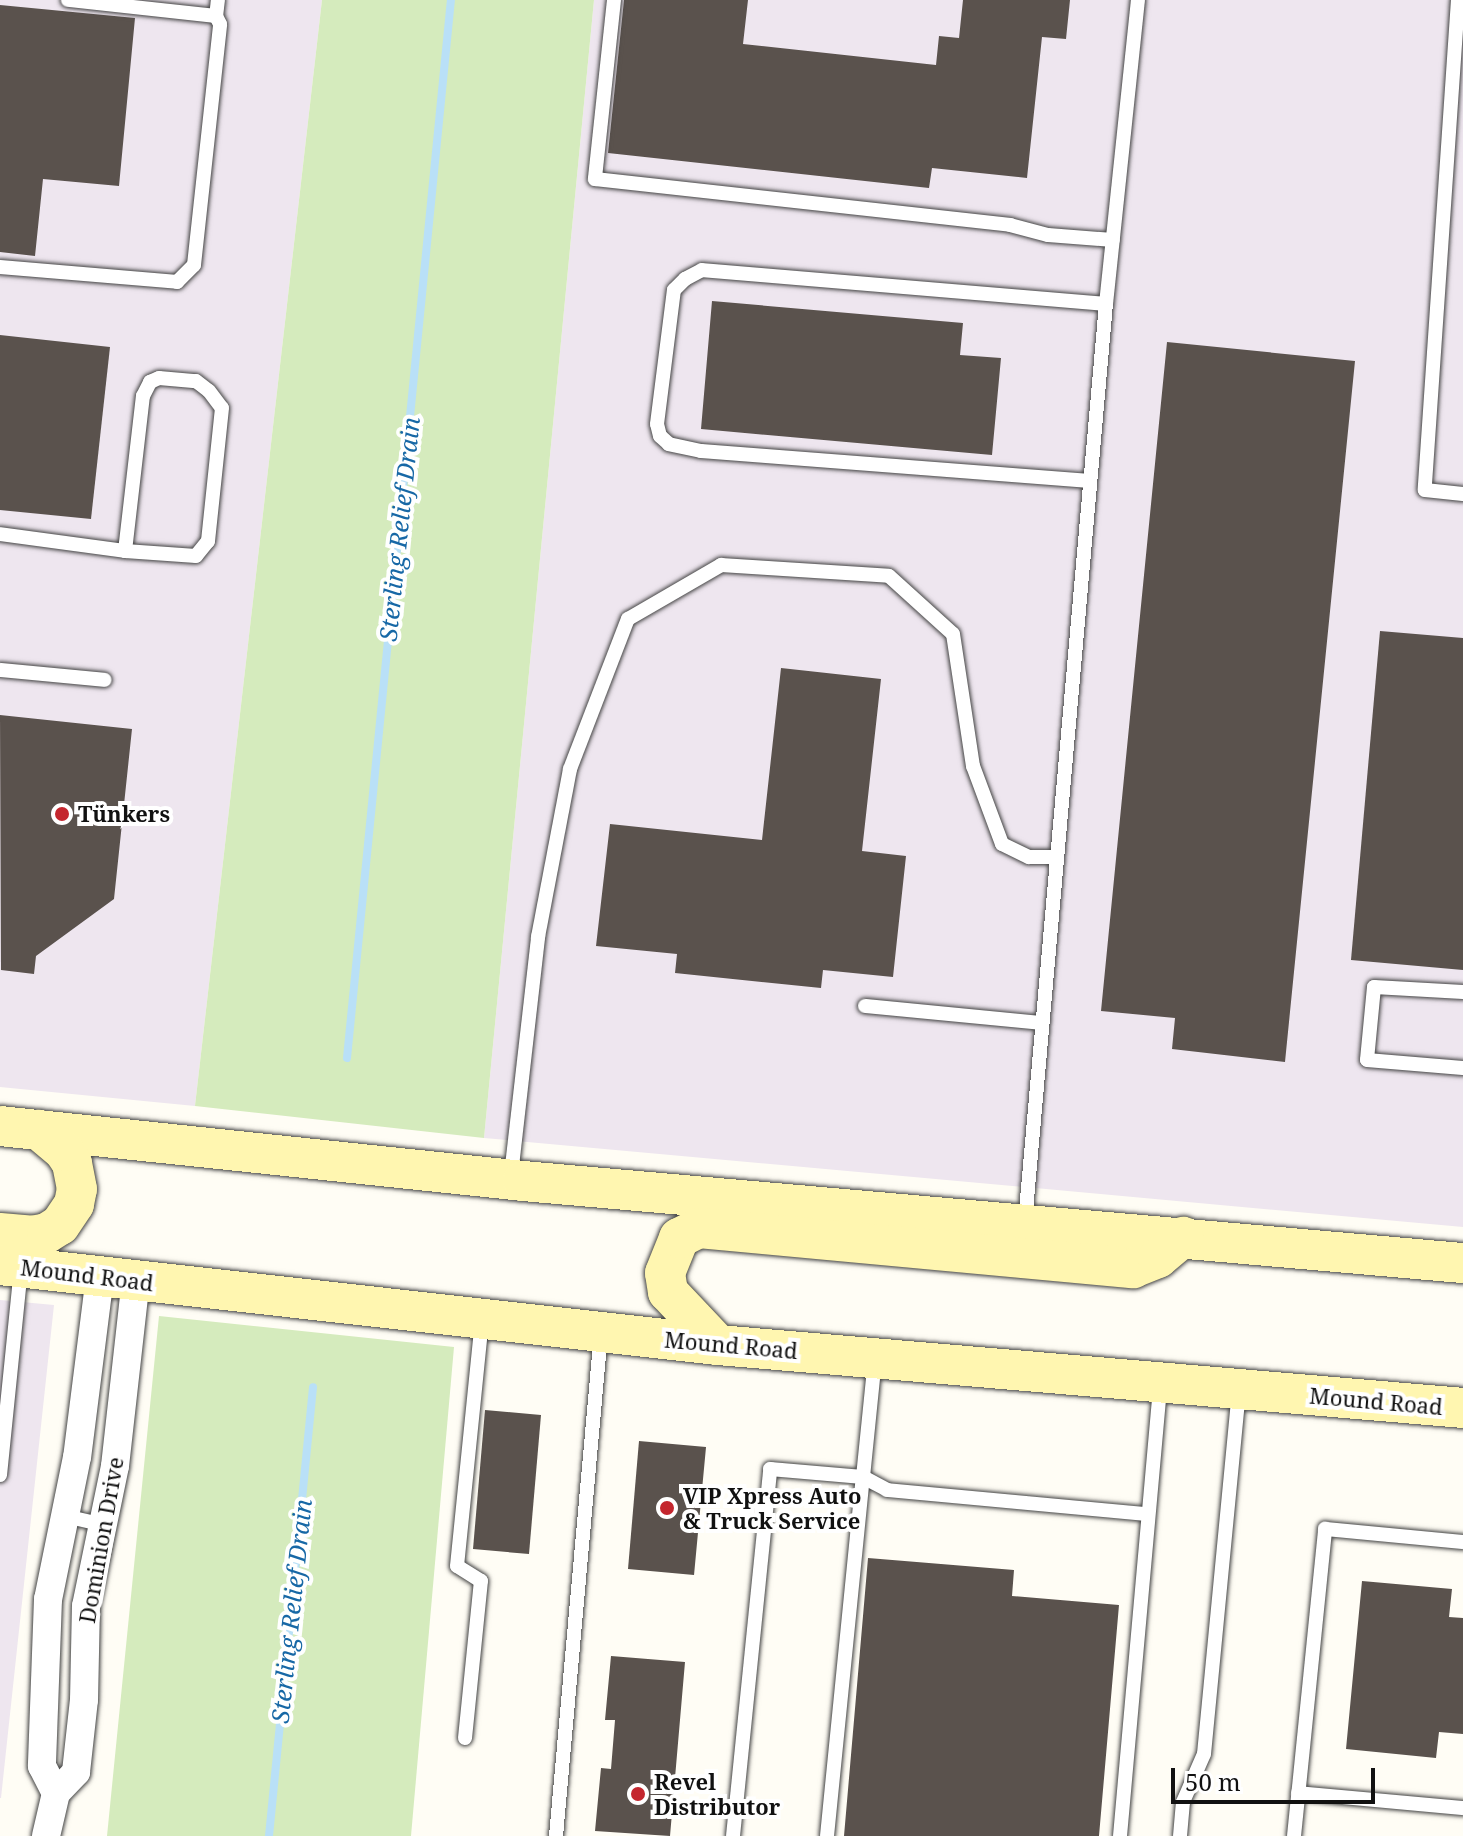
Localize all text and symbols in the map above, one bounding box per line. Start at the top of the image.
water label: Sterling Relief Drain [373,415,425,643]
place label: Tünkers [78,801,170,827]
marker: Tünkers [53,805,71,823]
street label: Mound Road [19,1254,155,1296]
street label: Mound Road [663,1326,799,1364]
street label: Mound Road [1308,1382,1444,1420]
street label: Dominion Drive [73,1455,129,1625]
place label: VIP Xpress Auto & Truck Service [683,1482,861,1534]
water label: Sterling Relief Drain [265,1497,317,1725]
marker: VIP Xpress Auto & Truck Service [658,1499,676,1517]
scale bar [1175,1752,1379,1802]
text: 50 m [1185,1765,1241,1798]
place label: Revel Distributor [654,1768,780,1820]
marker: Revel Distributor [629,1785,647,1803]

